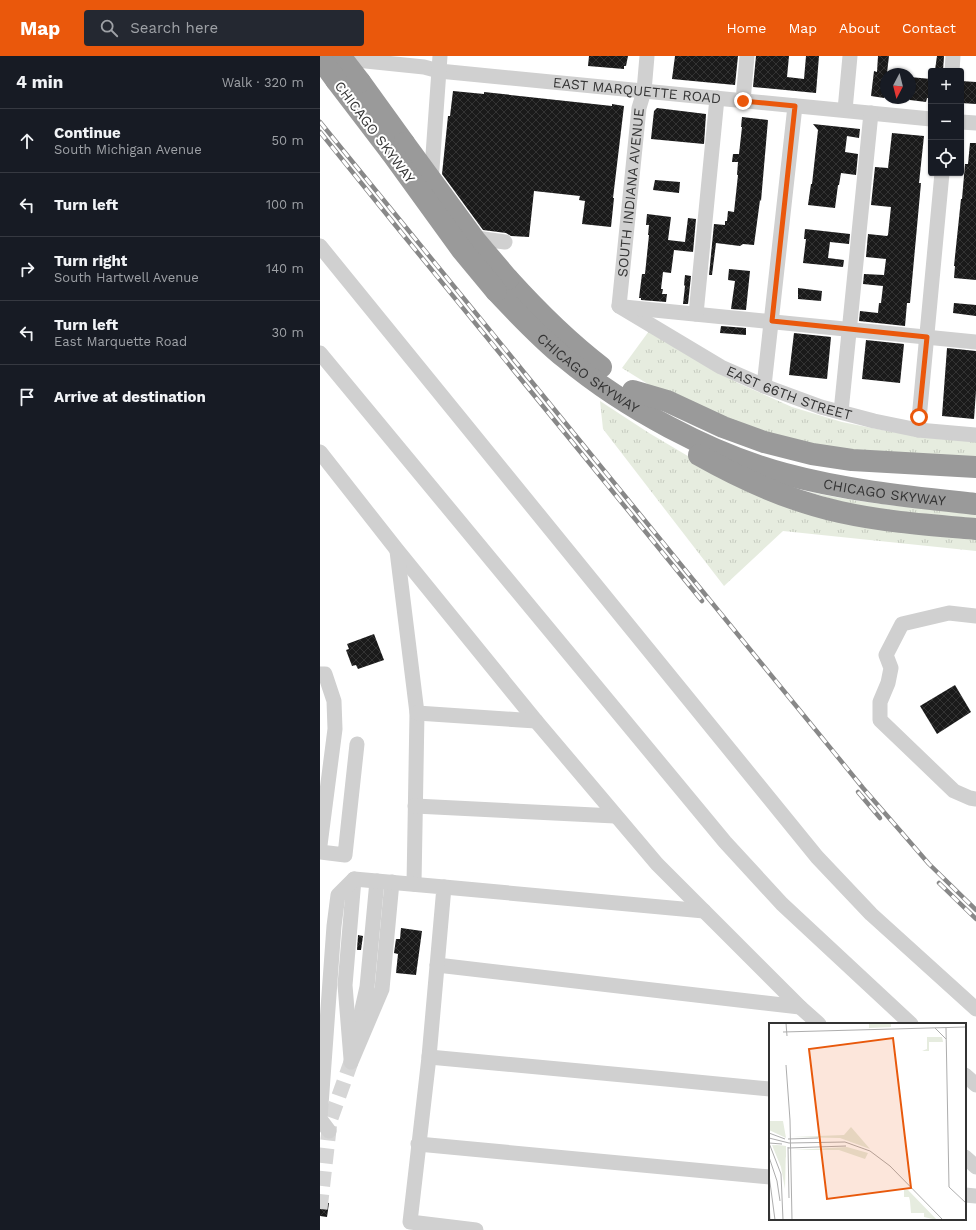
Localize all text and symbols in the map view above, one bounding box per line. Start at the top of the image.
search box [84,10,364,46]
text: Map [20,17,60,40]
icon: search [98,17,120,39]
text: Search here [130,19,218,37]
text: Home [726,20,766,36]
text: Map [788,20,817,36]
text: About [839,20,880,36]
text: Contact [902,20,956,36]
north arrow [880,68,916,104]
map controls [928,68,964,176]
button: + [928,68,964,104]
text: 4 min [16,72,63,92]
street label: EAST MARQUETTE ROAD [552,74,722,106]
text: Walk · 320 m [222,75,304,90]
street label: CHICAGO SKYWAY [331,78,419,186]
route end [734,92,752,110]
button: − [928,104,964,140]
street label: SOUTH INDIANA AVENUE [614,107,647,278]
text: Continue [54,124,121,142]
icon: ahead [16,130,38,152]
text: 50 m [272,133,304,148]
button: locate [928,140,964,176]
text: South Michigan Avenue [54,142,202,157]
icon: left [16,194,38,216]
text: Turn left [54,196,118,214]
text: 100 m [266,197,304,212]
text: Turn right [54,252,127,270]
icon: right [16,258,38,280]
text: 140 m [266,261,304,276]
text: South Hartwell Avenue [54,270,199,285]
text: Turn left [54,316,118,334]
icon: left [16,322,38,344]
text: 30 m [272,325,304,340]
street label: CHICAGO SKYWAY [534,330,642,416]
text: East Marquette Road [54,334,187,349]
street label: EAST 66TH STREET [724,362,854,423]
icon: arrive [16,386,38,408]
text: Arrive at destination [54,388,206,406]
route start [910,408,928,426]
street label: CHICAGO SKYWAY [822,475,947,509]
inset map [769,1023,966,1220]

